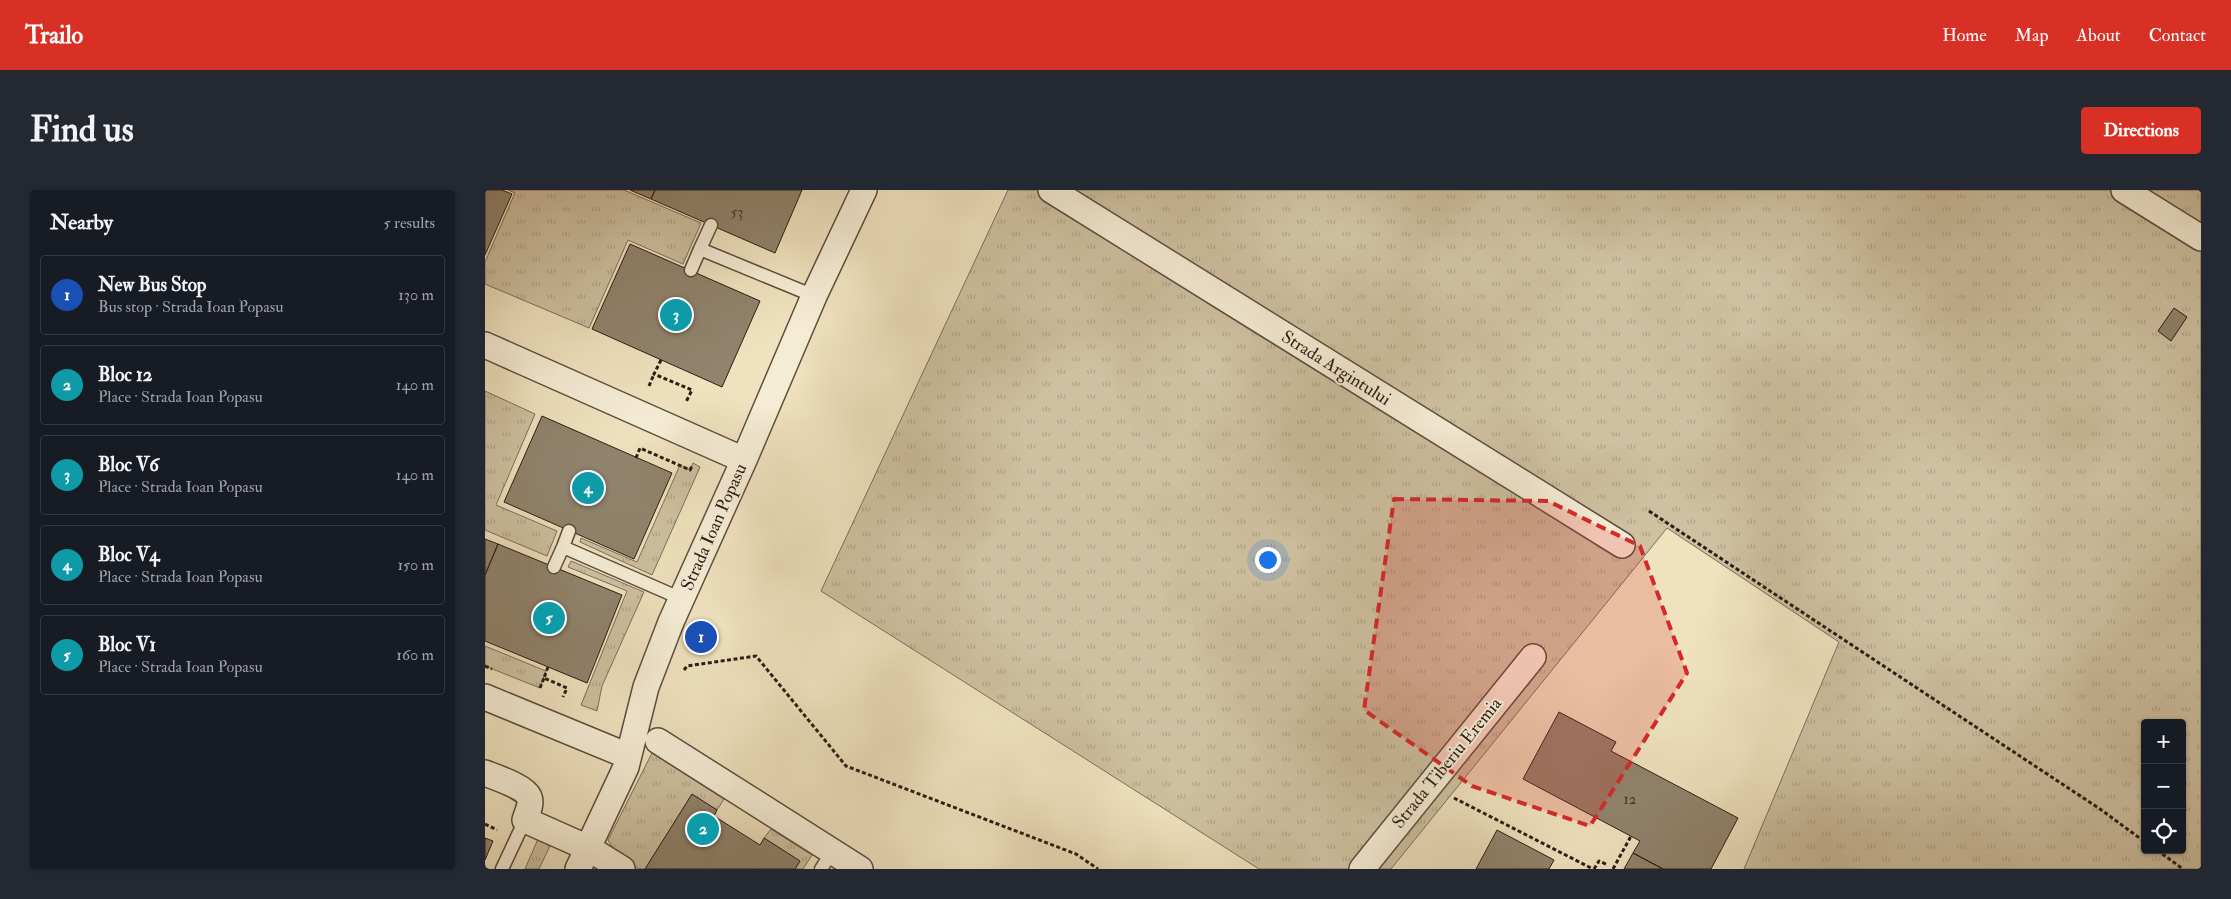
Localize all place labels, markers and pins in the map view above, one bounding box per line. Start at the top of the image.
pin: 3 [660,296,692,334]
pin: 4 [572,469,604,507]
pin: 5 [533,599,565,637]
pin: 1 [685,618,717,656]
pin: 2 [687,810,719,848]

